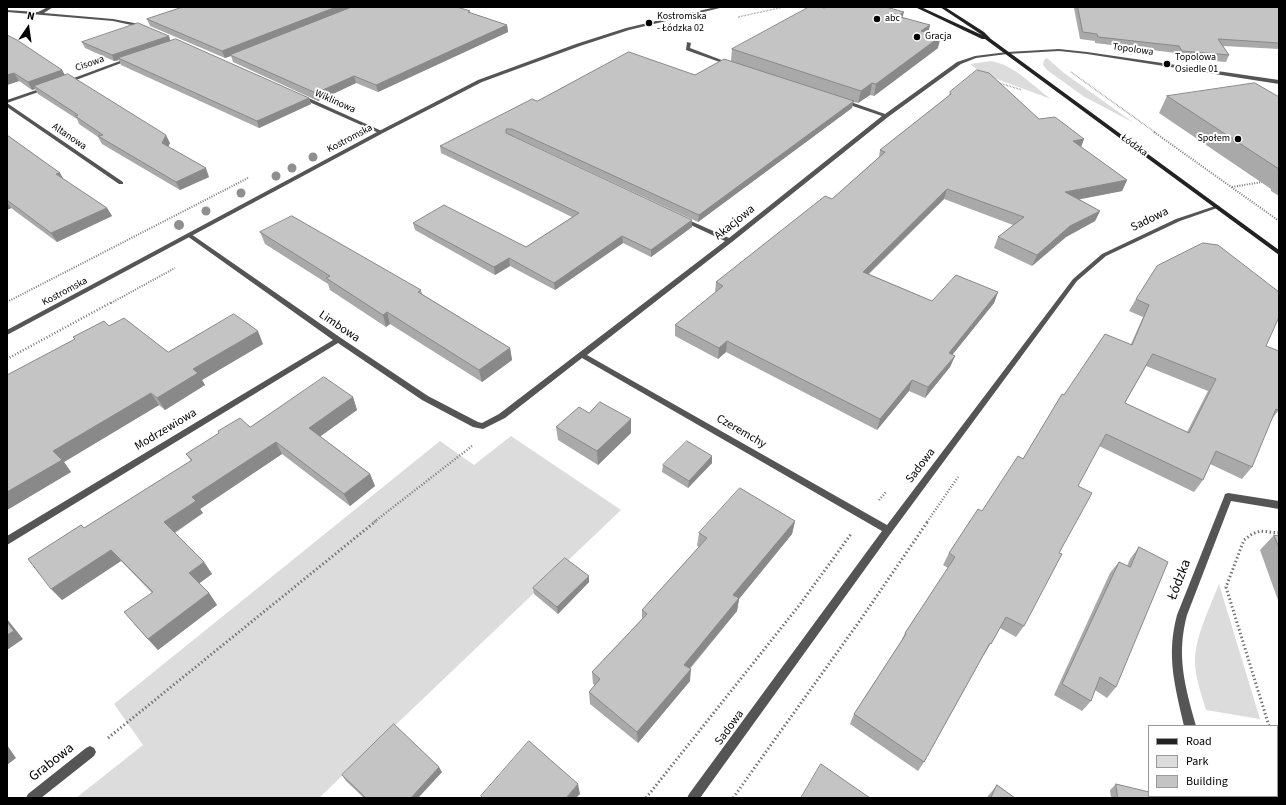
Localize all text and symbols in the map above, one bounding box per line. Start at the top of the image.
north arrow [8,8,48,48]
text: N [26,8,36,24]
place label: Kostromska - Łódzka 02 [657,11,707,34]
place label: abc [885,13,900,25]
marker: abc [872,14,882,24]
marker: Kostromska - Łódzka 02 [644,18,654,28]
place label: Gracja [925,31,952,43]
marker: Gracja [912,32,922,42]
street label: Topolowa [1112,41,1154,59]
place label: Topolowa Osiedle 01 [1175,52,1218,76]
street label: Cisowa [74,53,106,75]
marker: Topolowa Osiedle 01 [1162,59,1172,69]
street label: Wiklinowa [313,88,357,116]
street label: Altanowa [49,121,89,153]
street label: Kostromska [325,122,375,156]
street label: Łódzka [1118,132,1150,160]
place label: Społem [1197,133,1230,145]
marker: Społem [1233,134,1243,144]
street label: Akacjowa [712,202,758,244]
street label: Sadowa [1129,205,1171,235]
street label: Kostromska [40,275,90,309]
street label: Limbowa [316,308,362,346]
street label: Modrzewiowa [132,406,200,454]
street label: Czeremchy [713,412,769,452]
street label: Sadowa [903,446,939,486]
street label: Łódzka [1165,557,1195,603]
street label: Sadowa [712,708,748,748]
legend [1148,725,1278,797]
text: Road [1186,733,1212,750]
street label: Grabowa [26,740,78,786]
text: Park [1186,753,1208,770]
text: Building [1186,773,1228,790]

